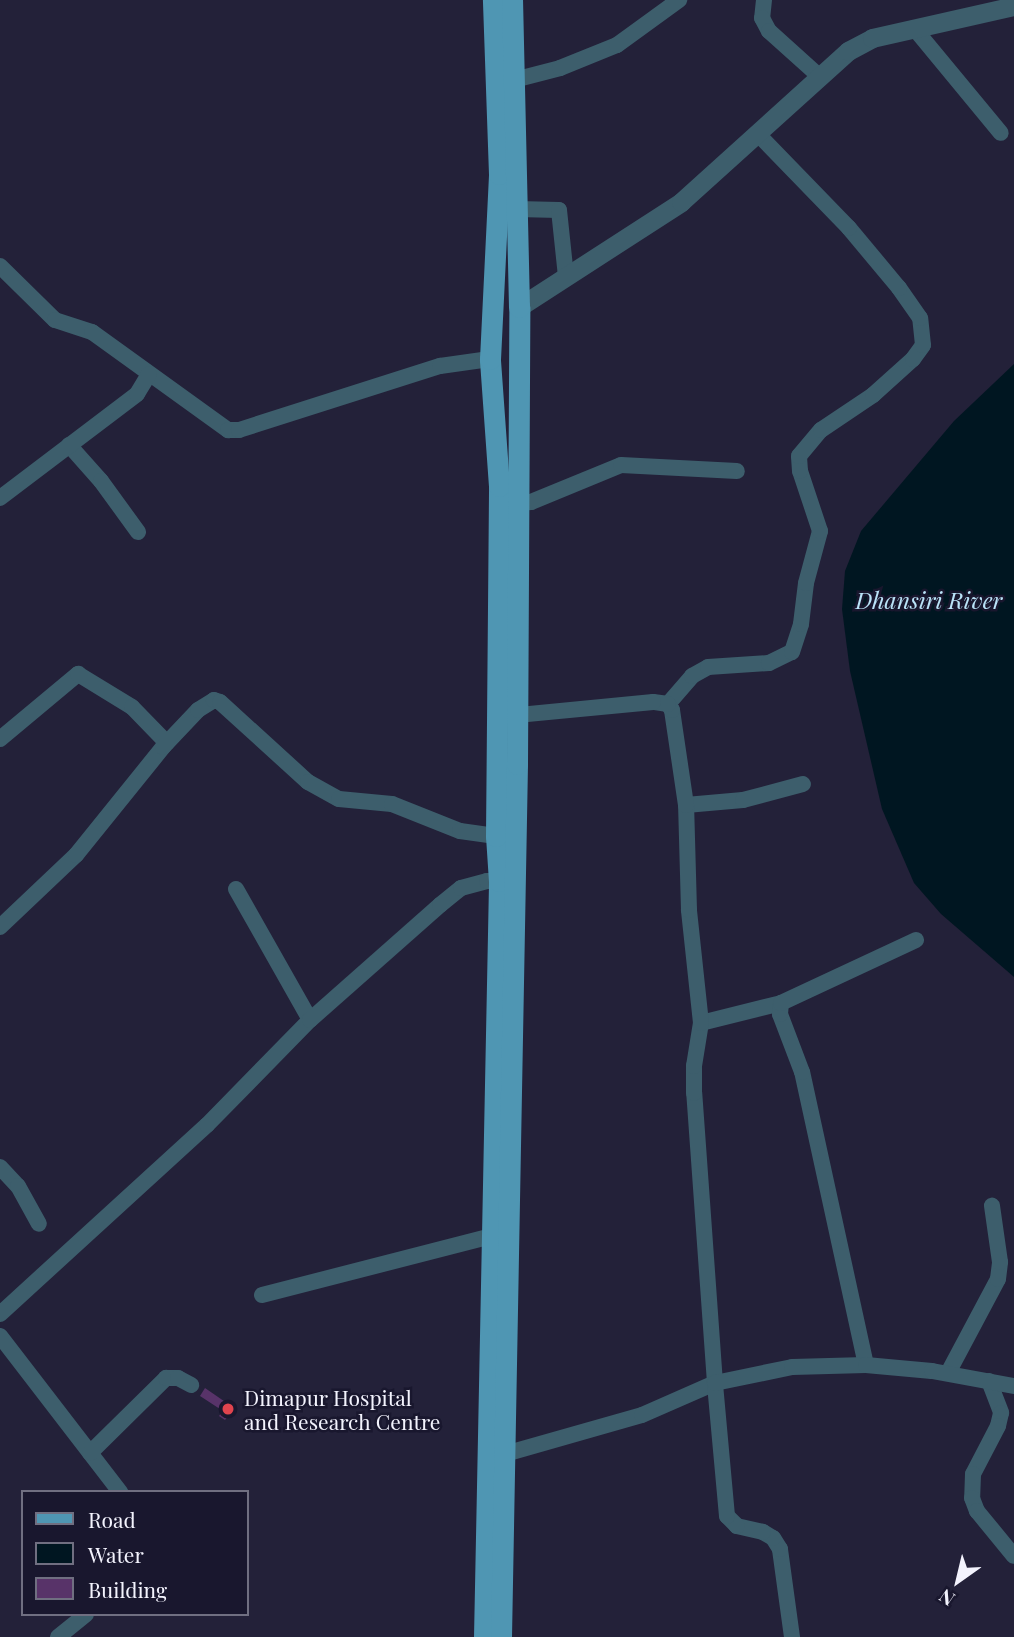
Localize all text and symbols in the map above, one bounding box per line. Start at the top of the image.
water label: Dhansiri River [856,586,1002,614]
place label: Dimapur Hospital and Research Centre [244,1384,440,1434]
marker: Dimapur Hospital and Research Centre [218,1399,238,1419]
legend [21,1490,248,1616]
text: Road [88,1505,136,1533]
text: Water [88,1540,144,1568]
north arrow [923,1546,993,1616]
text: Building [88,1575,167,1603]
text: N [933,1584,959,1613]

